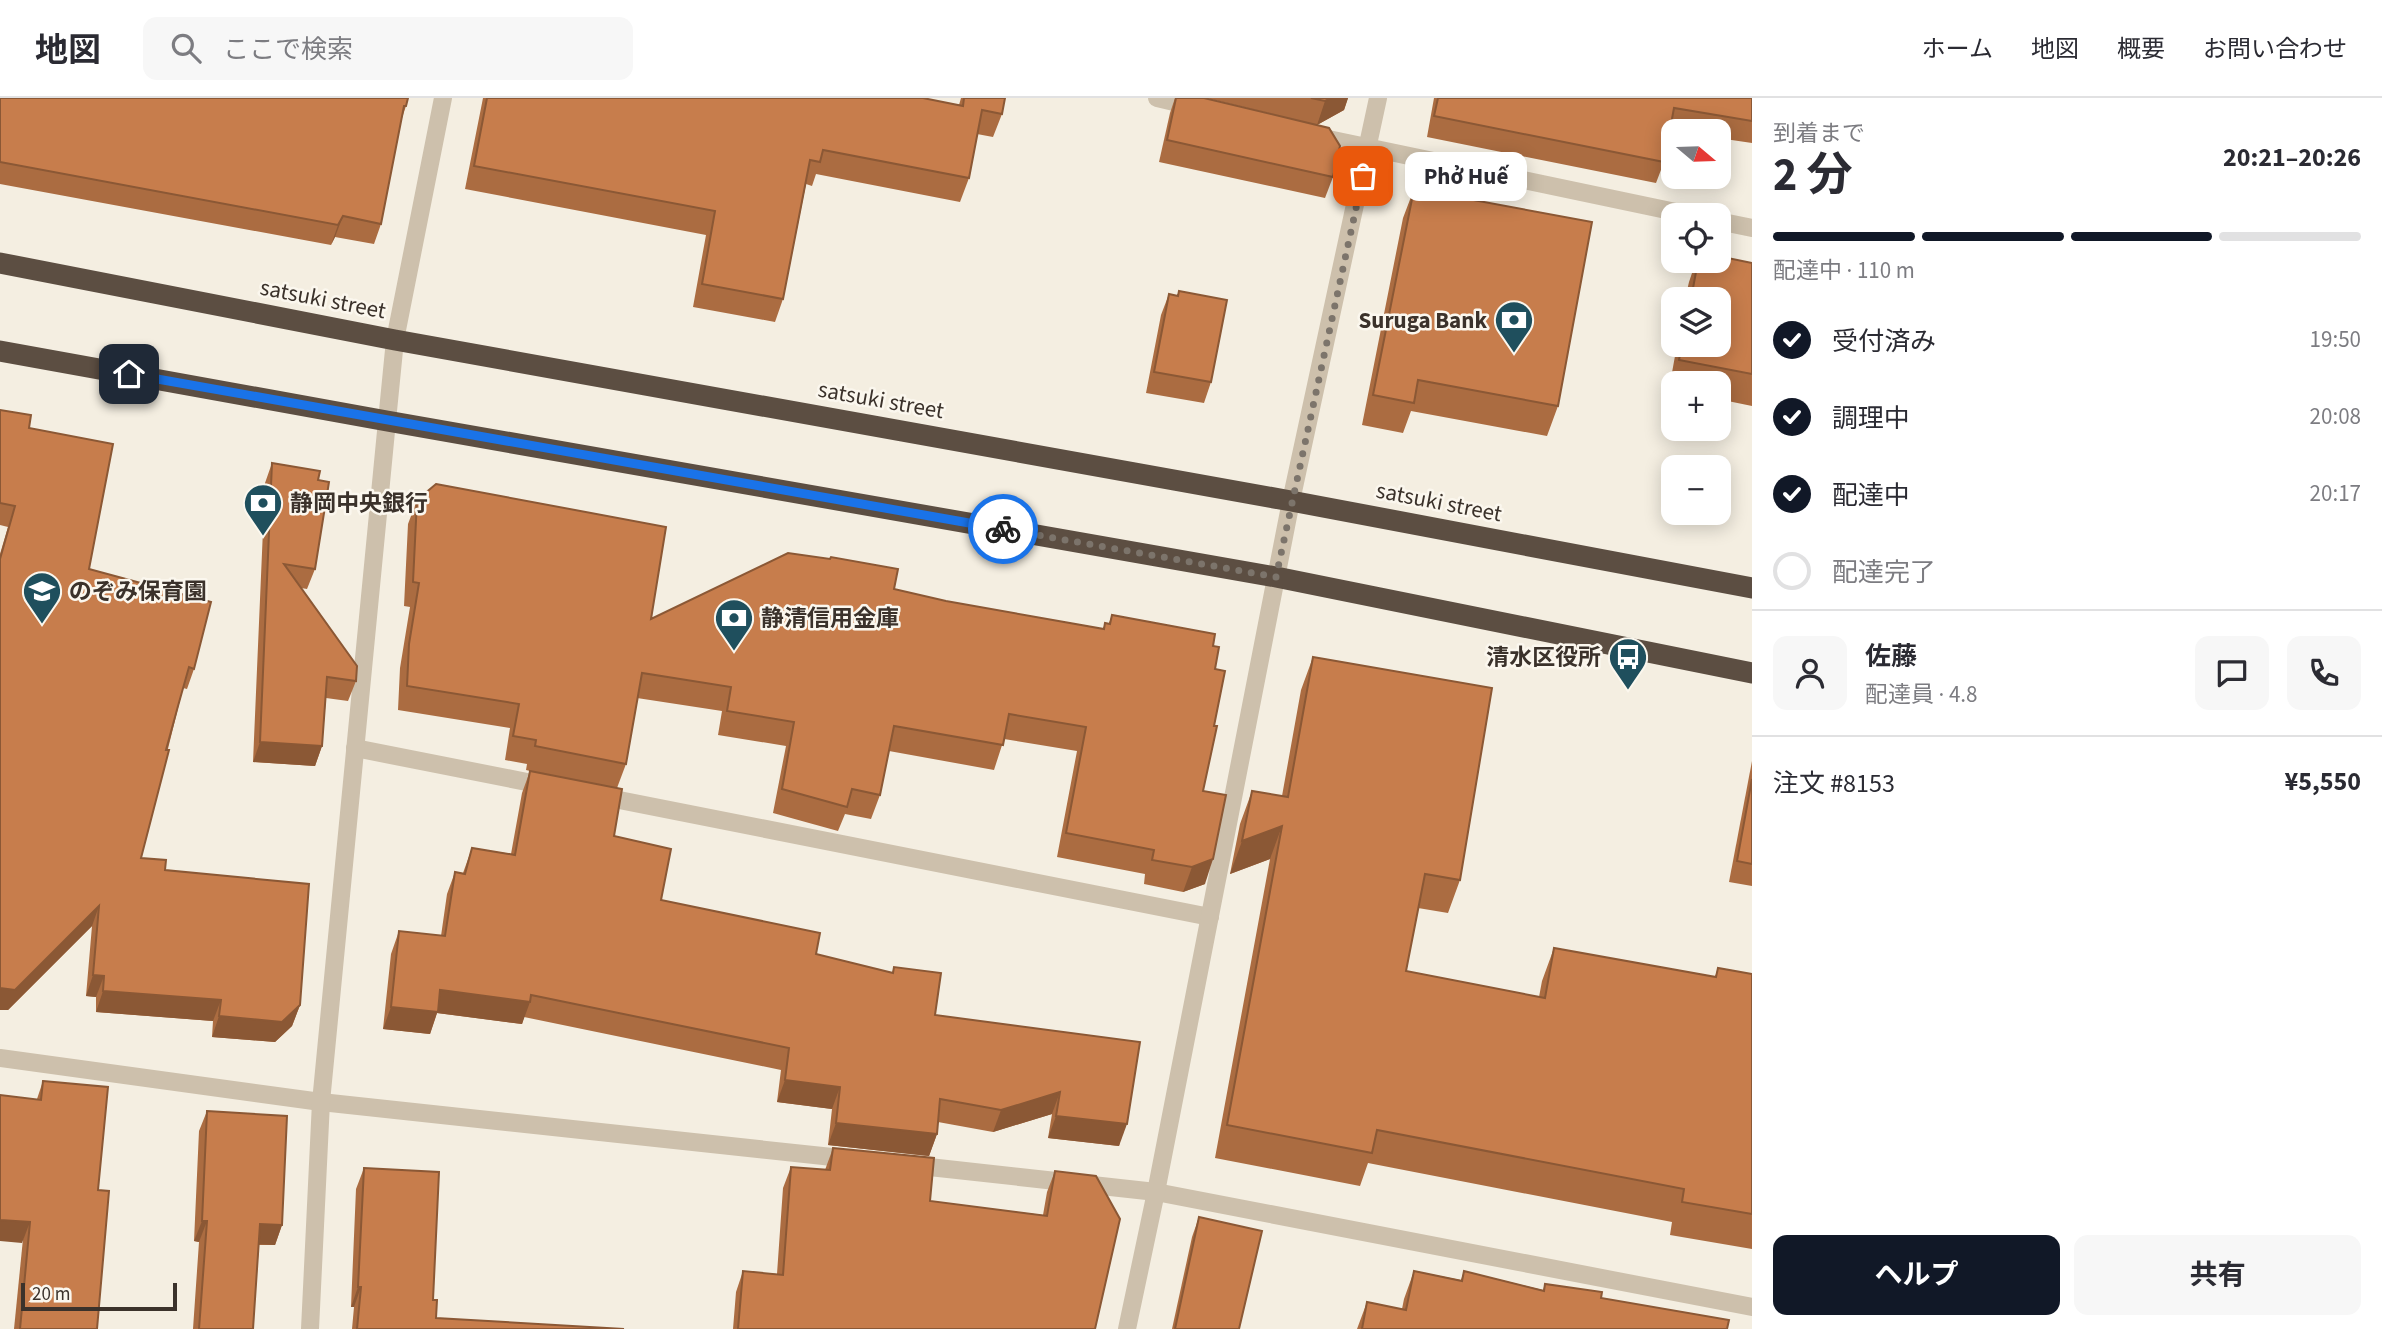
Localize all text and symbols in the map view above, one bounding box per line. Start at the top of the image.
search box [143,17,633,80]
text: 地図 [35,27,101,74]
icon: search [167,29,205,67]
text: ここで検索 [223,31,353,68]
text: ホーム [1922,32,1993,67]
text: 地図 [2031,32,2079,67]
text: 概要 [2117,32,2165,67]
text: お問い合わせ [2203,32,2347,67]
text: 到着まで [1773,117,1865,150]
north arrow [1661,119,1731,189]
map controls [1661,119,1731,525]
text: 20:21–20:26 [2223,139,2361,176]
text: 2 分 [1773,143,1853,208]
pin [1333,146,1393,206]
callout: Phở Huế [1405,152,1528,200]
icon: bag [1344,157,1382,195]
text: Phở Huế [1424,160,1508,193]
button: locate [1661,203,1731,273]
text: 配達中 · 110 m [1773,254,1915,287]
street label: satsuki street [257,271,389,327]
button: layers [1661,287,1731,357]
bank icon: Suruga Bank [1493,299,1535,354]
place label: Suruga Bank [1359,304,1487,337]
icon: check [1773,321,1811,359]
text: 受付済み [1832,323,1936,360]
text: 19:50 [2310,323,2361,356]
pin [99,344,159,404]
icon: home [110,355,148,393]
button: + [1661,371,1731,441]
street label: satsuki street [815,373,947,427]
icon: check [1773,398,1811,436]
text: 調理中 [1832,400,1910,437]
text: 20:08 [2310,400,2361,433]
button: − [1661,455,1731,525]
street label: satsuki street [1373,474,1505,530]
icon: check [1773,475,1811,513]
text: 配達中 [1832,477,1910,514]
text: 20:17 [2310,477,2361,510]
bank icon: 静岡中央銀行 [242,482,284,537]
place label: 静岡中央銀行 [290,487,428,520]
courier [968,494,1038,564]
icon: bike [984,510,1022,548]
text: 配達完了 [1832,554,1936,591]
school or university icon: のぞみ保育園 [21,570,63,625]
place label: のぞみ保育園 [69,575,207,608]
bank icon: 静清信用金庫 [713,597,755,652]
place label: 静清信用金庫 [761,602,899,635]
bus stop icon: 清水区役所 [1607,636,1649,691]
button: person [1773,636,1847,710]
button: chat [2195,636,2269,710]
button: phone [2287,636,2361,710]
text: 佐藤 [1865,638,1917,675]
place label: 清水区役所 [1486,641,1601,674]
text: 配達員 · 4.8 [1865,678,1978,711]
text: ¥5,550 [2285,763,2361,800]
text: 注文 #8153 [1773,765,1895,802]
button: ヘルプ [1773,1235,2060,1315]
button: 共有 [2074,1235,2361,1315]
scale bar [21,1280,177,1312]
text: 20 m [32,1281,70,1308]

